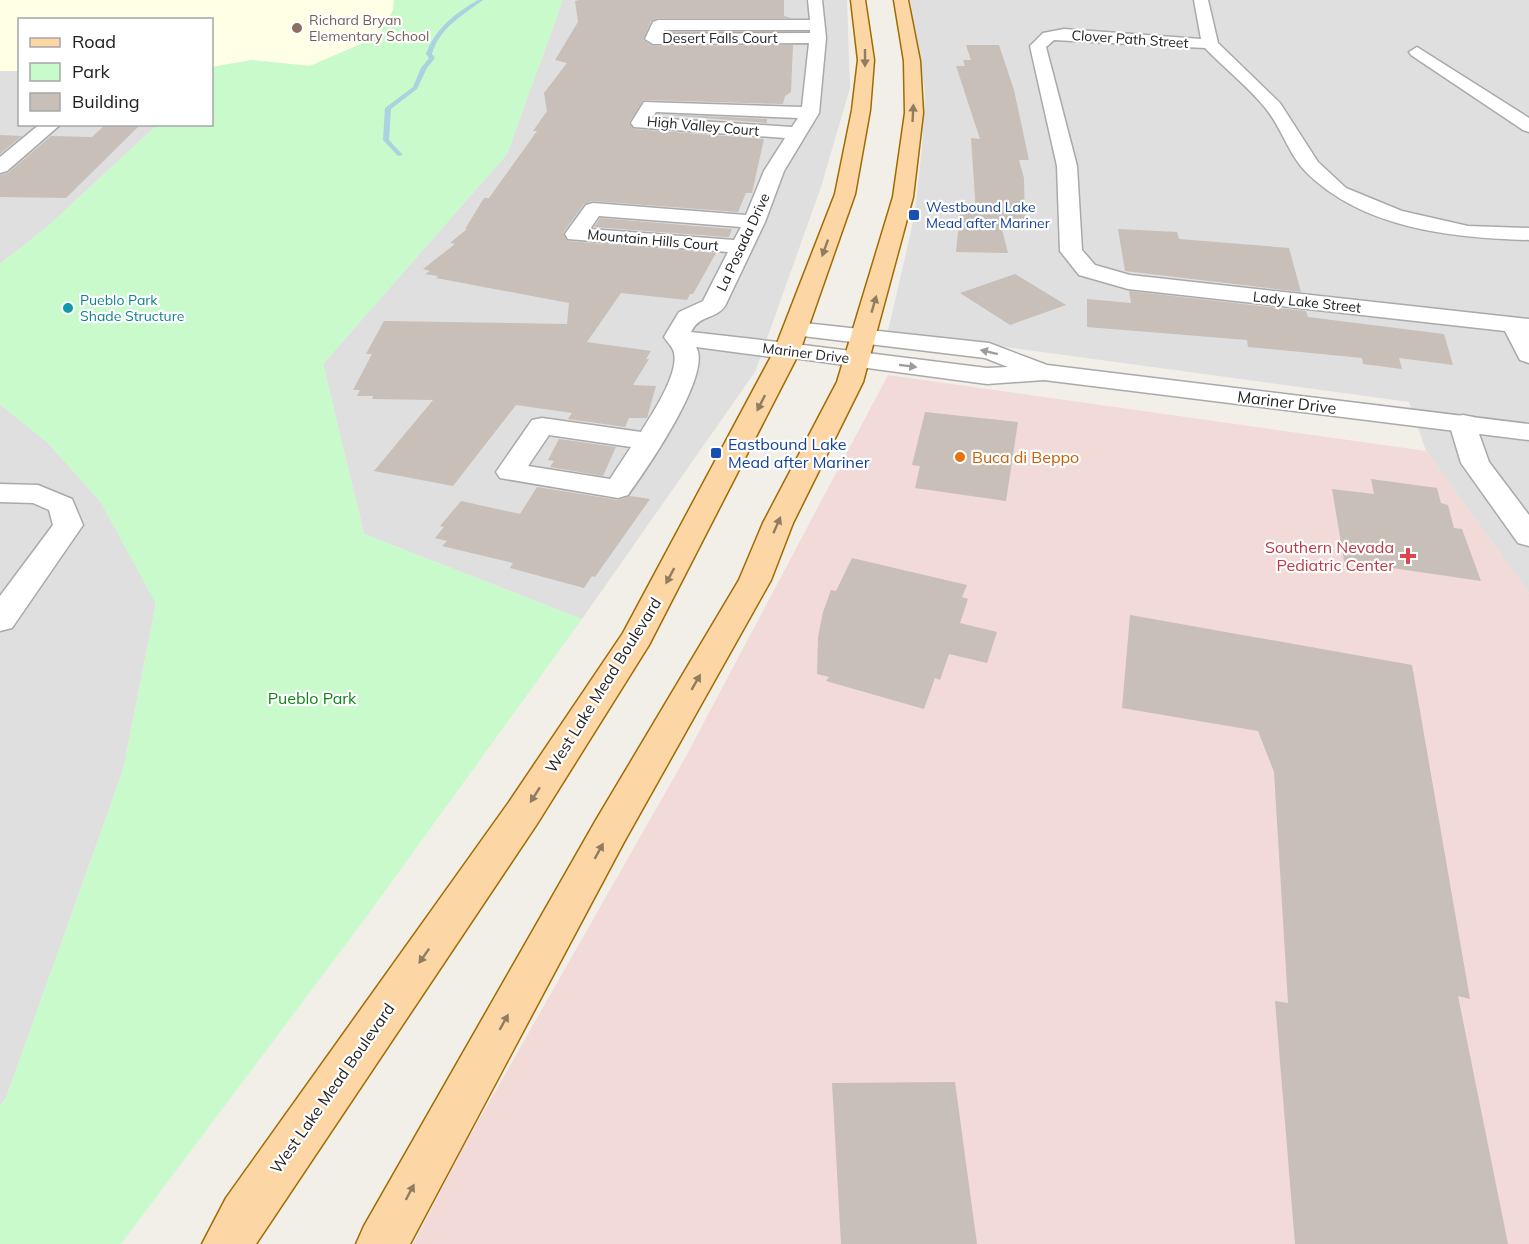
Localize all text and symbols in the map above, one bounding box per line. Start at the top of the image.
place label: Richard Bryan Elementary School [309,11,429,45]
legend [18,18,213,126]
marker: Richard Bryan Elementary School [290,21,304,35]
street label: Clover Path Street [1071,26,1189,52]
street label: Desert Falls Court [662,29,778,47]
text: Road [72,30,116,53]
one-way arrow [860,48,870,67]
text: Park [72,60,111,83]
text: Building [72,90,140,113]
one-way arrow [909,104,918,123]
street label: High Valley Court [646,112,760,140]
street label: La Posada Drive [712,190,774,294]
place label: Westbound Lake Mead after Mariner [926,198,1051,232]
marker: Westbound Lake Mead after Mariner [907,208,921,222]
street label: Mountain Hills Court [587,225,719,255]
one-way arrow [820,239,830,257]
street label: Lady Lake Street [1252,287,1362,317]
place label: Pueblo Park Shade Structure [80,291,184,325]
one-way arrow [869,294,879,313]
marker: Pueblo Park Shade Structure [61,301,75,315]
street label: Mariner Drive [762,339,850,367]
one-way arrow [980,347,998,357]
one-way arrow [898,362,917,371]
street label: Mariner Drive [1236,386,1338,418]
one-way arrow [756,394,766,412]
place label: Eastbound Lake Mead after Mariner [728,434,870,472]
marker: Eastbound Lake Mead after Mariner [709,446,723,460]
place label: Buca di Beppo [972,447,1079,467]
marker: Buca di Beppo [953,450,967,464]
one-way arrow [772,516,782,534]
place label: Southern Nevada Pediatric Center [1265,537,1394,575]
marker: Southern Nevada Pediatric Center [1399,547,1417,565]
one-way arrow [665,568,675,585]
street label: West Lake Mead Boulevard [541,594,665,776]
one-way arrow [691,673,701,690]
park label: Pueblo Park [268,688,357,708]
one-way arrow [529,787,540,803]
one-way arrow [594,843,604,860]
one-way arrow [418,947,430,963]
street label: West Lake Mead Boulevard [266,999,398,1177]
one-way arrow [499,1013,509,1030]
one-way arrow [405,1184,415,1201]

